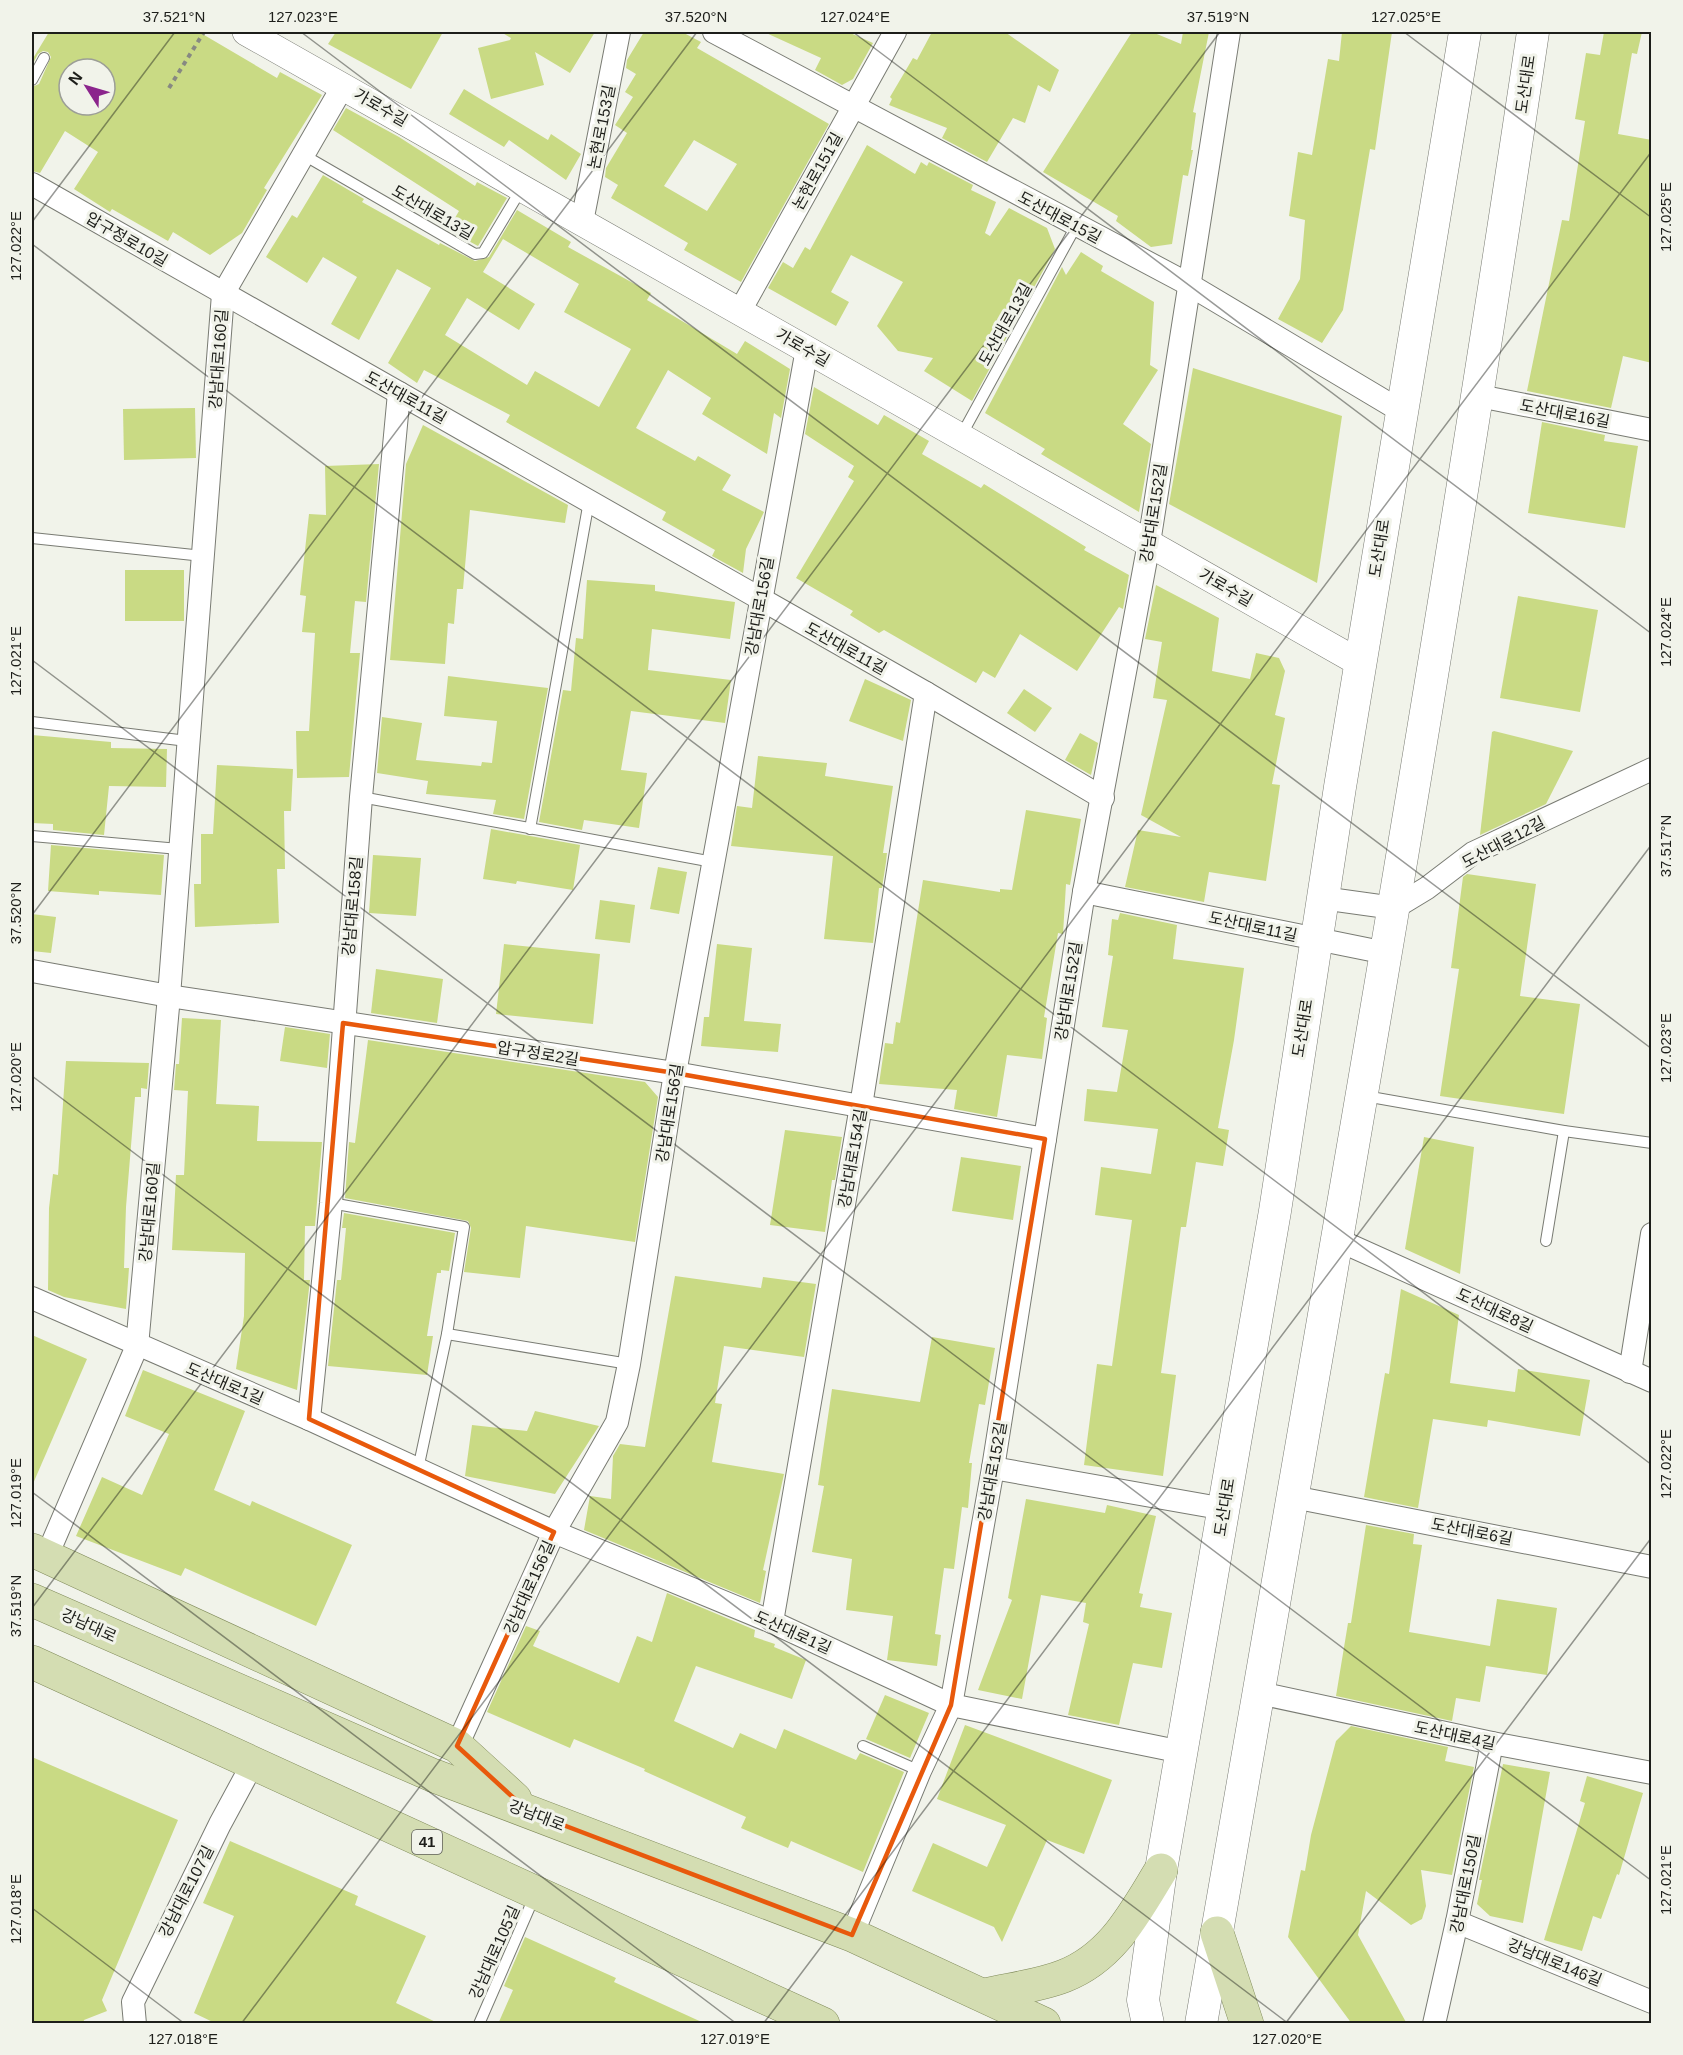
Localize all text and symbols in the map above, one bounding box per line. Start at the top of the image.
text: 37.521°N [143,8,205,25]
text: 127.023°E [268,8,338,25]
text: 37.520°N [665,8,727,25]
text: 127.024°E [820,8,890,25]
text: 37.519°N [1187,8,1249,25]
text: 127.025°E [1371,8,1441,25]
street label: 도산대로 [1513,53,1538,114]
north arrow [57,57,117,117]
text: N [65,69,86,88]
street label: 논현로153길 [585,83,618,171]
street label: 가로수길 [351,85,411,130]
street label: 논현로151길 [789,130,846,213]
street label: 도산대로13길 [389,182,477,243]
text: 127.025°E [1657,182,1674,252]
street label: 도산대로15길 [1015,188,1104,246]
street label: 압구정로10길 [83,209,171,270]
text: 127.022°E [7,211,24,281]
street label: 도산대로13길 [976,280,1035,368]
street label: 강남대로160길 [207,308,230,410]
street label: 가로수길 [773,325,833,370]
street label: 도산대로11길 [362,368,449,427]
street label: 도산대로16길 [1518,396,1611,431]
street label: 강남대로152길 [1137,462,1170,564]
street label: 도산대로 [1366,517,1393,578]
street label: 강남대로156길 [742,555,777,657]
street label: 가로수길 [1196,565,1256,610]
text: 127.024°E [1657,597,1674,667]
street label: 도산대로11길 [802,619,889,678]
text: 127.021°E [7,626,24,696]
street label: 도산대로12길 [1459,813,1548,871]
text: 37.517°N [1657,815,1674,877]
street label: 강남대로158길 [340,855,365,957]
text: 37.520°N [7,882,24,944]
street label: 도산대로11길 [1207,909,1299,944]
street label: 강남대로152길 [1052,940,1085,1042]
street label: 도산대로 [1289,997,1316,1058]
text: 127.023°E [1657,1013,1674,1083]
street label: 압구정로2길 [496,1039,580,1068]
text: 127.020°E [7,1042,24,1112]
street label: 강남대로156길 [653,1062,686,1164]
street label: 강남대로154길 [835,1107,870,1209]
street label: 강남대로160길 [137,1161,162,1263]
street label: 도산대로8길 [1454,1285,1536,1336]
street label: 도산대로1길 [184,1360,266,1407]
street label: 강남대로152길 [975,1420,1010,1522]
text: 127.022°E [1657,1429,1674,1499]
text: 127.019°E [7,1458,24,1528]
street label: 도산대로 [1211,1476,1238,1537]
street label: 도산대로6길 [1430,1515,1514,1548]
street label: 강남대로156길 [501,1538,558,1636]
text: 37.519°N [7,1575,24,1637]
street label: 강남대로 [58,1606,119,1645]
street label: 도산대로1길 [752,1608,834,1657]
street label: 도산대로4길 [1413,1719,1497,1752]
street label: 강남대로 [506,1797,568,1834]
road number: 41 [412,1830,442,1854]
street label: 강남대로150길 [1448,1833,1483,1935]
street label: 강남대로107길 [156,1843,217,1940]
text: 127.021°E [1657,1845,1674,1915]
text: 127.018°E [7,1874,24,1944]
street label: 강남대로105길 [466,1903,523,2001]
street label: 강남대로146길 [1505,1936,1604,1989]
text: 127.018°E [148,2030,218,2047]
text: 127.019°E [700,2030,770,2047]
text: 127.020°E [1252,2030,1322,2047]

